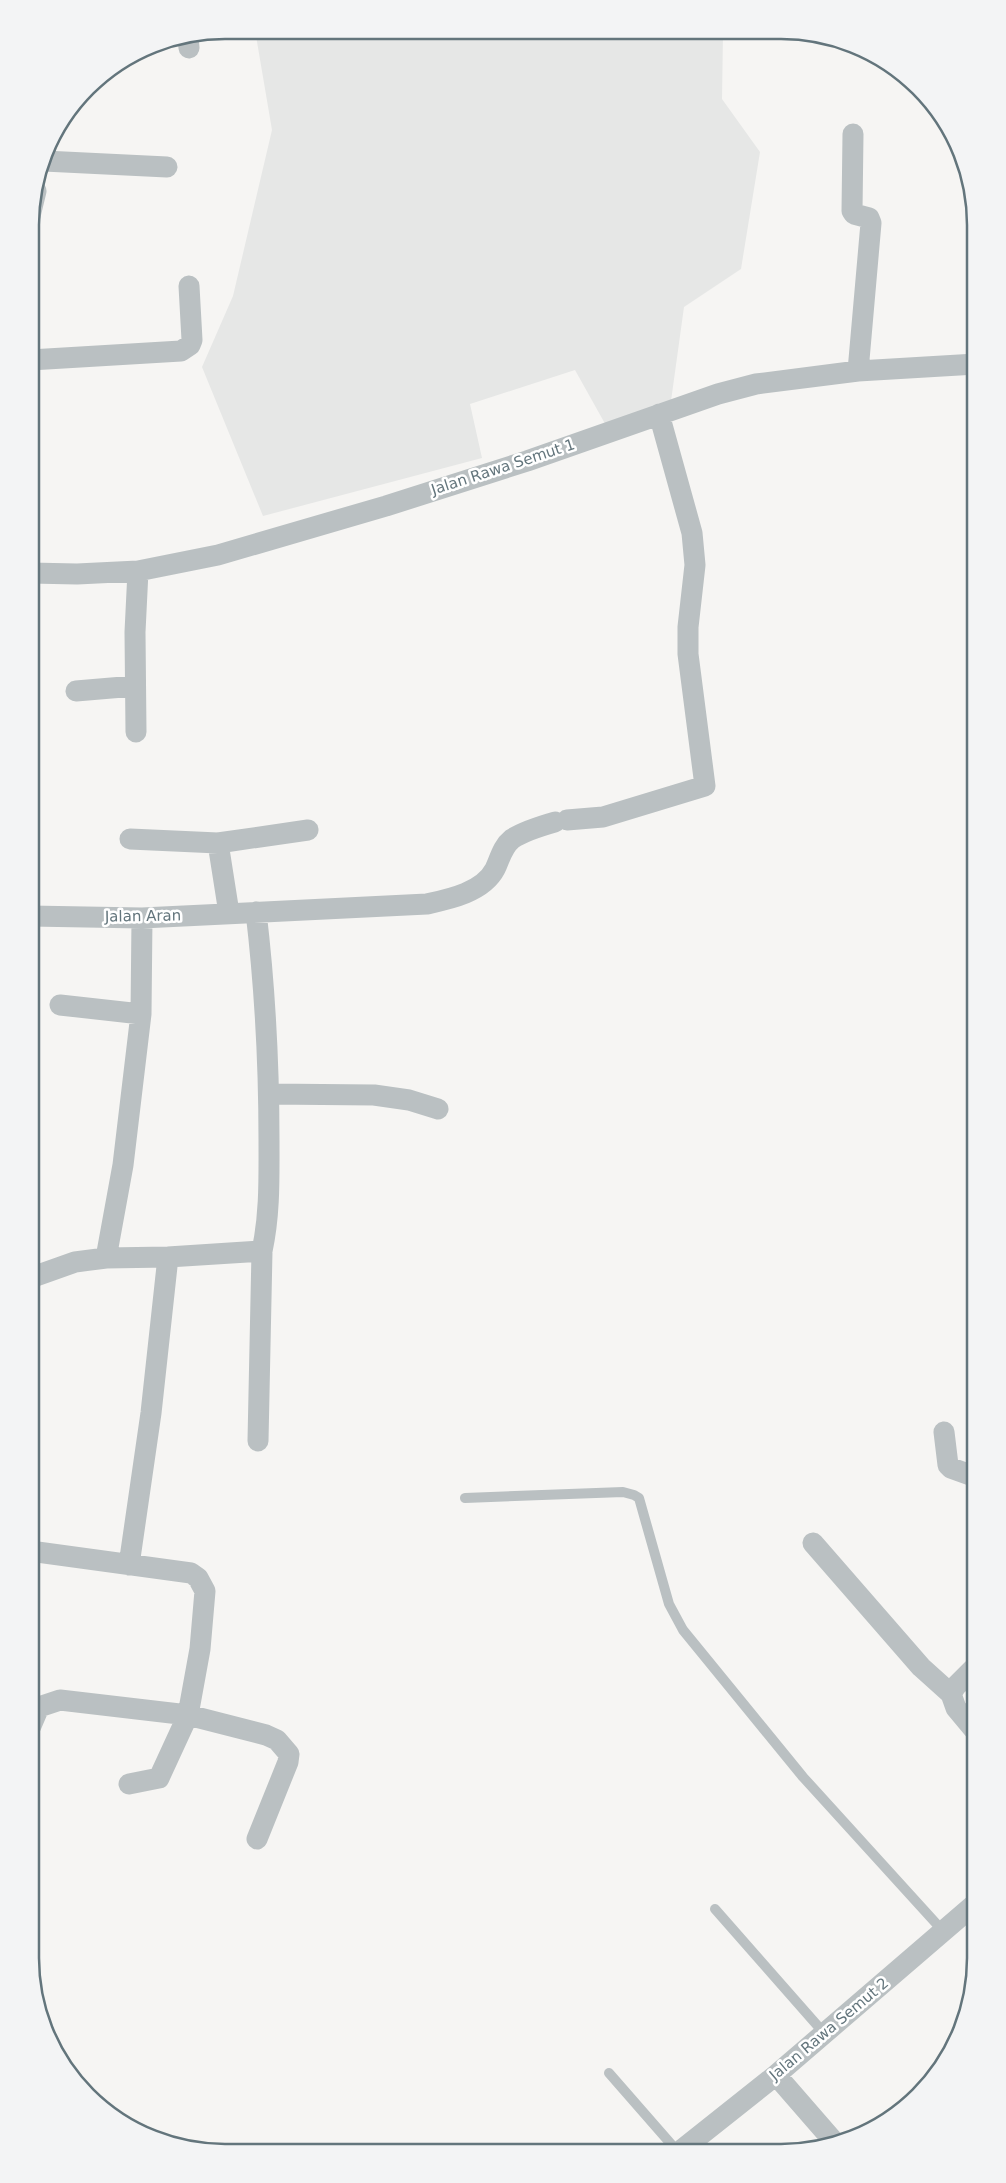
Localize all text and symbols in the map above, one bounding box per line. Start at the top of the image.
street label: Jalan Rawa Semut 1 [428,435,577,499]
street label: Jalan Aran [104,906,181,926]
street label: Jalan Rawa Semut 2 [765,1974,892,2085]

